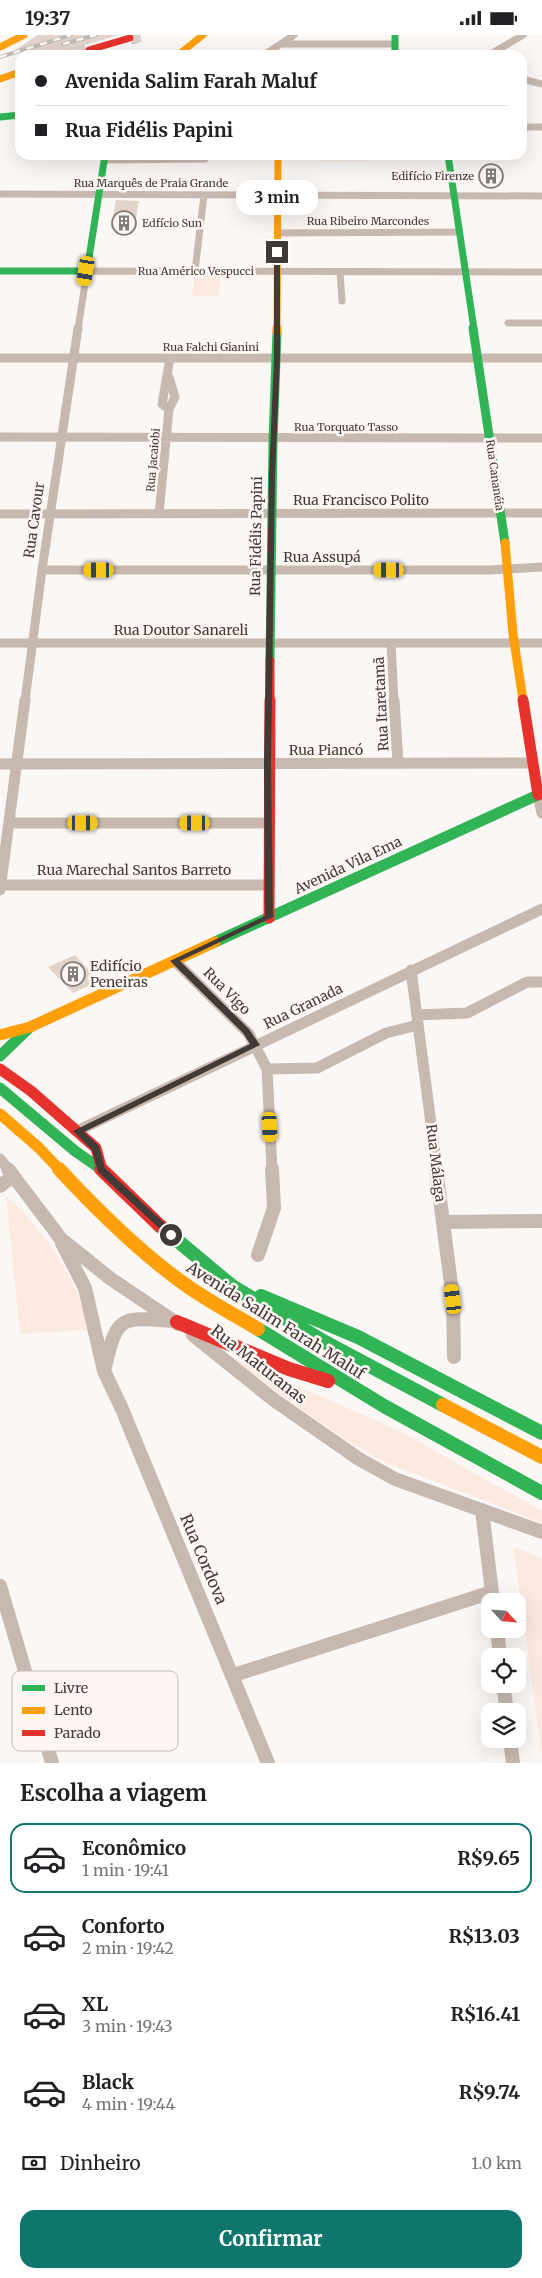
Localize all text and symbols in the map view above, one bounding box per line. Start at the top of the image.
text: 19:37 [25,6,70,30]
text: Avenida Salim Farah Maluf [65,69,317,93]
text: Rua Fidélis Papini [65,118,233,142]
building icon: Edifício Firenze [478,163,504,189]
place label: Edifício Firenze [391,169,474,183]
street label: Rua Marquês de Praia Grande [74,176,229,190]
callout: 3 min [236,179,318,215]
text: 3 min [254,187,300,207]
building icon: Edfício Sun [111,210,137,236]
street label: Rua Ribeiro Marcondes [307,214,429,228]
place label: Edfício Sun [142,216,203,230]
route end [266,241,288,263]
car [76,255,95,287]
street label: Rua Américo Vespucci [138,264,255,278]
street label: Rua Falchi Gianini [163,340,260,354]
street label: Rua Torquato Tasso [294,420,399,434]
street label: Rua Jacaiobi [143,427,163,493]
street label: Rua Cananéia [483,439,507,512]
street label: Rua Fidélis Papini [246,475,266,596]
street label: Rua Cavour [20,481,48,559]
street label: Rua Francisco Polito [293,491,429,509]
street label: Rua Assupá [283,548,361,566]
car [84,563,114,578]
car [374,563,404,578]
street label: Rua Doutor Sanareli [114,621,249,639]
street label: Rua Itaretamã [370,656,392,752]
street label: Rua Piancó [289,741,363,759]
car [68,816,98,831]
car [180,816,210,831]
street label: Avenida Vila Ema [291,832,405,898]
street label: Rua Marechal Santos Barreto [37,861,231,879]
place label: Edifício Peneiras [90,957,148,991]
building icon: Edifício Peneiras [60,961,86,987]
street label: Rua Vigo [200,964,254,1018]
street label: Rua Granada [261,979,346,1033]
car [261,1112,278,1142]
street label: Rua Málaga [422,1123,450,1203]
route start [160,1224,182,1246]
street label: Avenida Salim Farah Maluf [182,1256,370,1384]
car [443,1283,462,1315]
street label: Rua Maturanas [207,1320,311,1408]
street label: Rua Cordova [176,1511,232,1608]
north arrow [481,1593,526,1637]
map controls [481,1593,526,1748]
button: locate [481,1648,526,1693]
legend [12,1671,178,1751]
text: Livre [54,1679,88,1697]
text: Lento [54,1701,93,1719]
button: layers [481,1703,526,1748]
text: Parado [54,1724,101,1742]
text: Escolha a viagem [20,1779,207,1807]
icon: car [22,1836,67,1881]
text: Econômico [82,1836,186,1860]
text: R$9.65 [457,1846,520,1870]
text: 1 min · 19:41 [82,1860,169,1880]
icon: car [22,1914,67,1959]
text: Conforto [82,1914,165,1938]
text: R$13.03 [448,1924,520,1948]
text: 2 min · 19:42 [82,1938,174,1958]
icon: car [22,1992,67,2037]
text: XL [82,1992,108,2016]
text: R$16.41 [450,2002,520,2026]
text: 3 min · 19:43 [82,2016,173,2036]
icon: car [22,2070,67,2115]
text: Black [82,2070,134,2094]
text: R$9.74 [459,2080,520,2104]
text: 4 min · 19:44 [82,2094,175,2114]
icon: cash [20,2149,48,2177]
text: Dinheiro [60,2151,141,2175]
text: 1.0 km [471,2153,522,2173]
button: Confirmar [20,2210,522,2268]

